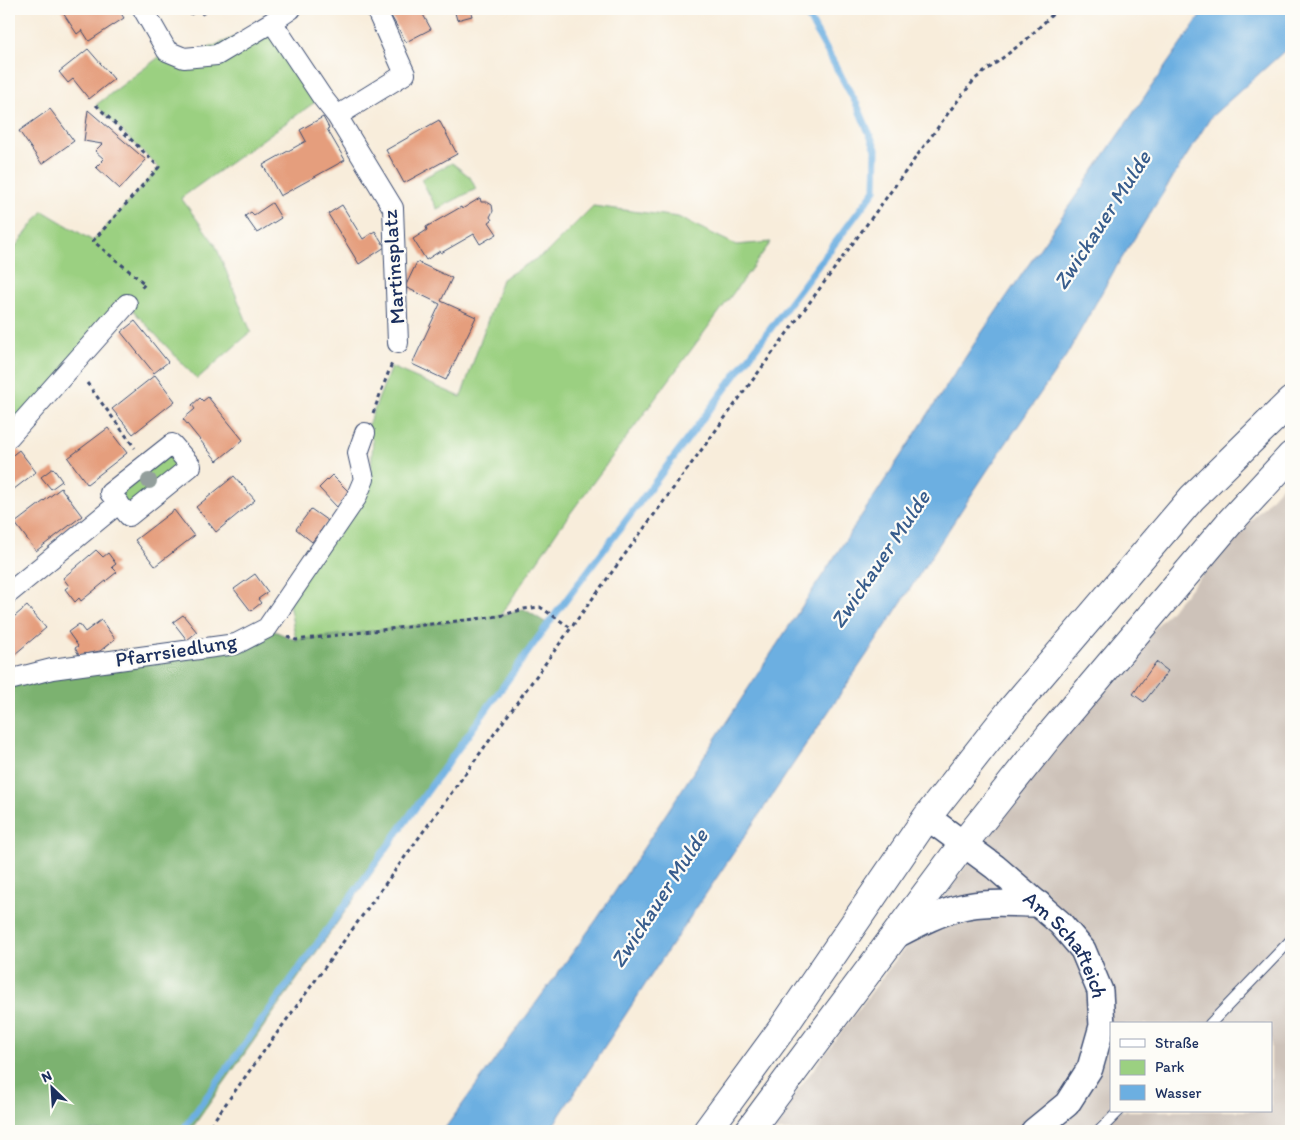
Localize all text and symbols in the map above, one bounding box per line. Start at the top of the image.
water label: Zwickauer Mulde [1047,144,1158,294]
street label: Martinsplatz [376,208,409,325]
water label: Zwickauer Mulde [824,484,937,633]
street label: Pfarrsiedlung [113,628,239,672]
water label: Zwickauer Mulde [604,822,715,972]
street label: Am Schafteich [1019,885,1113,999]
legend [1110,1022,1272,1112]
text: Straße [1155,1034,1199,1052]
text: Park [1155,1058,1185,1076]
north arrow [28,1062,78,1112]
text: N [39,1067,55,1086]
text: Wasser [1155,1084,1202,1102]

